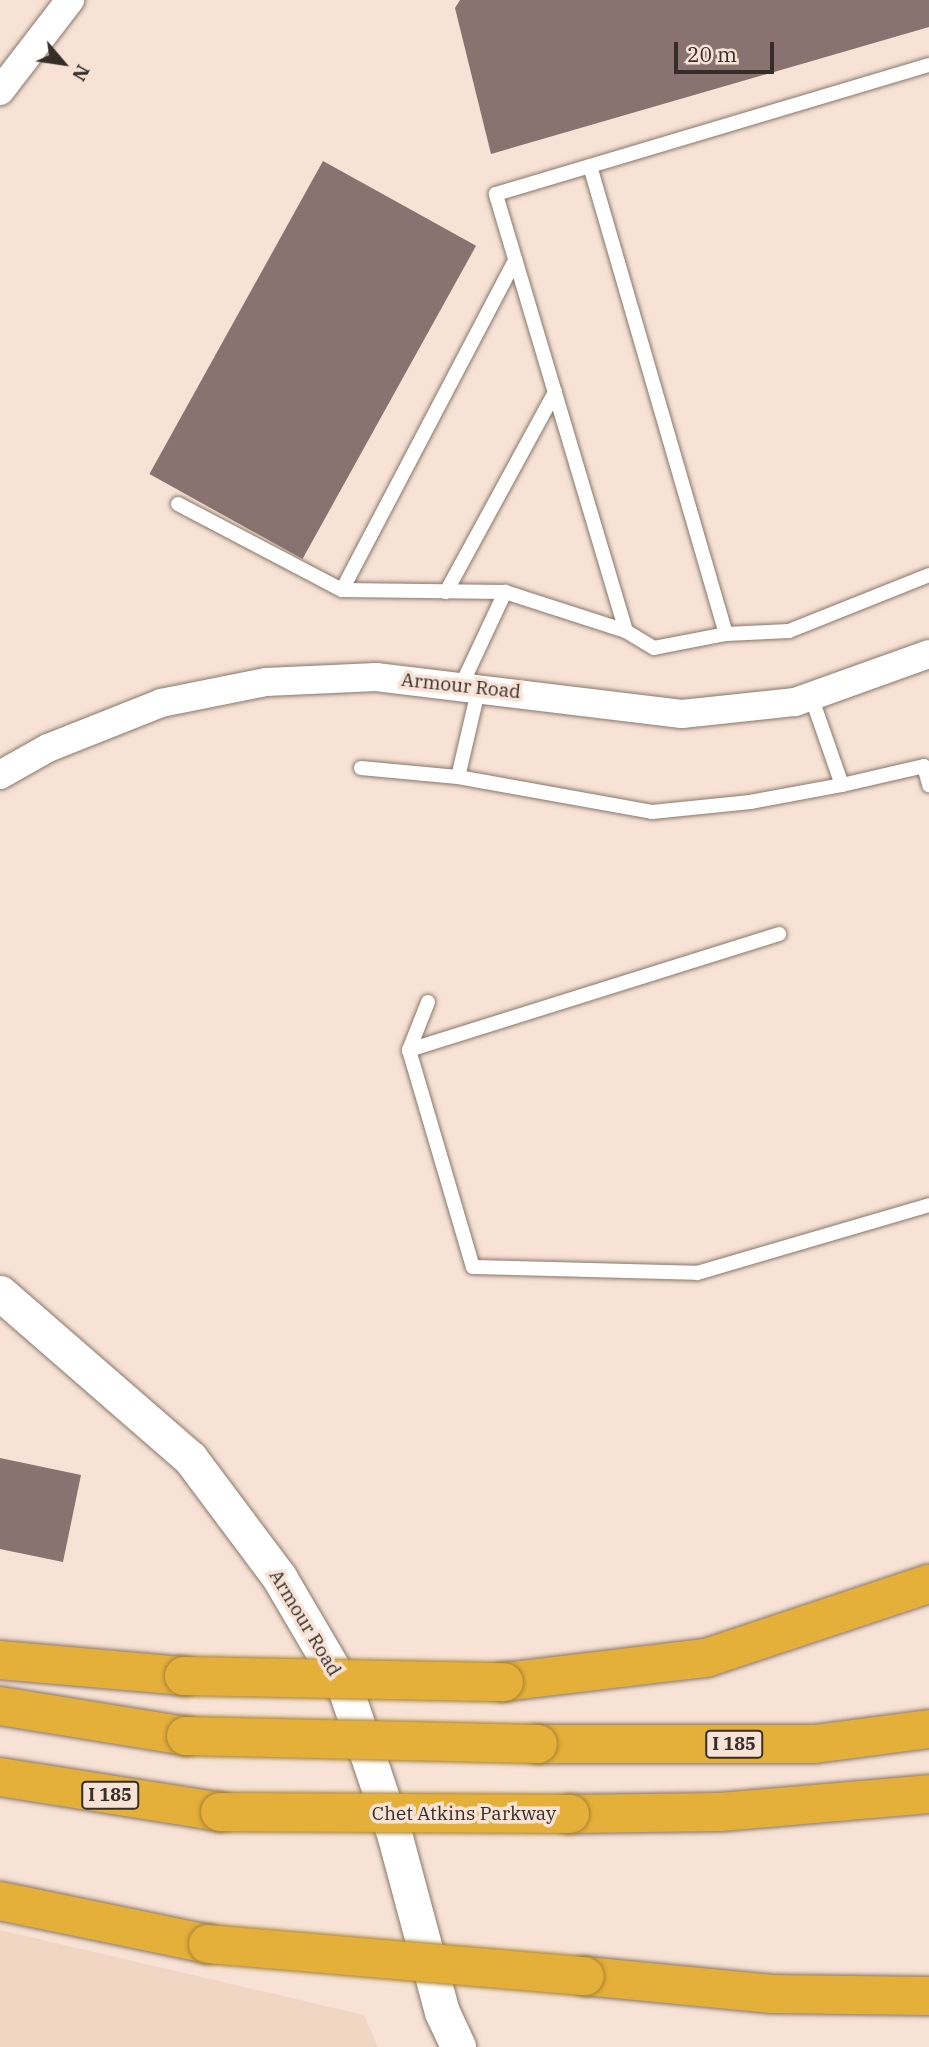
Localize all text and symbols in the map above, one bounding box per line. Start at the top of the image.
north arrow [28,28,98,98]
scale bar [677,28,777,72]
text: 20 m [687,40,737,68]
text: N [67,61,96,86]
street label: Armour Road [400,668,522,704]
street label: Armour Road [264,1566,346,1680]
road number: I 185 [704,1730,764,1758]
road number: I 185 [80,1780,140,1810]
street label: Chet Atkins Parkway [372,1803,556,1825]

